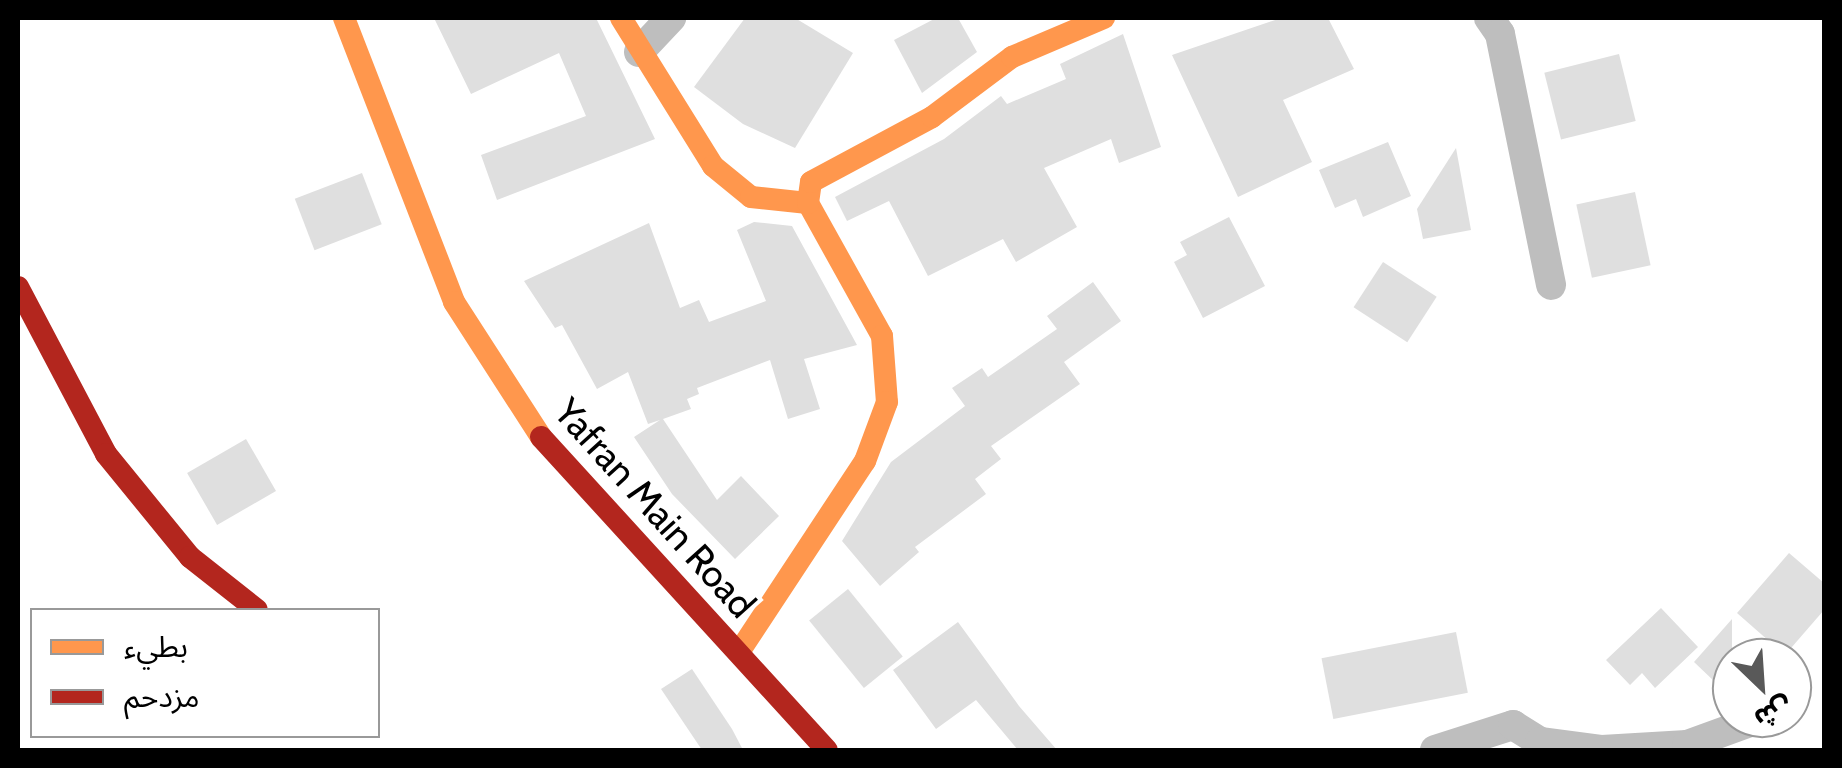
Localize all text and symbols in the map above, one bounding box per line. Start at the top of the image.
street label: Yafran Main Road [545,389,765,627]
legend [30,608,380,738]
text: بطيء [124,628,188,665]
north arrow [1712,638,1812,738]
text: مزدحم [124,678,200,715]
text: ش [1749,690,1798,737]

